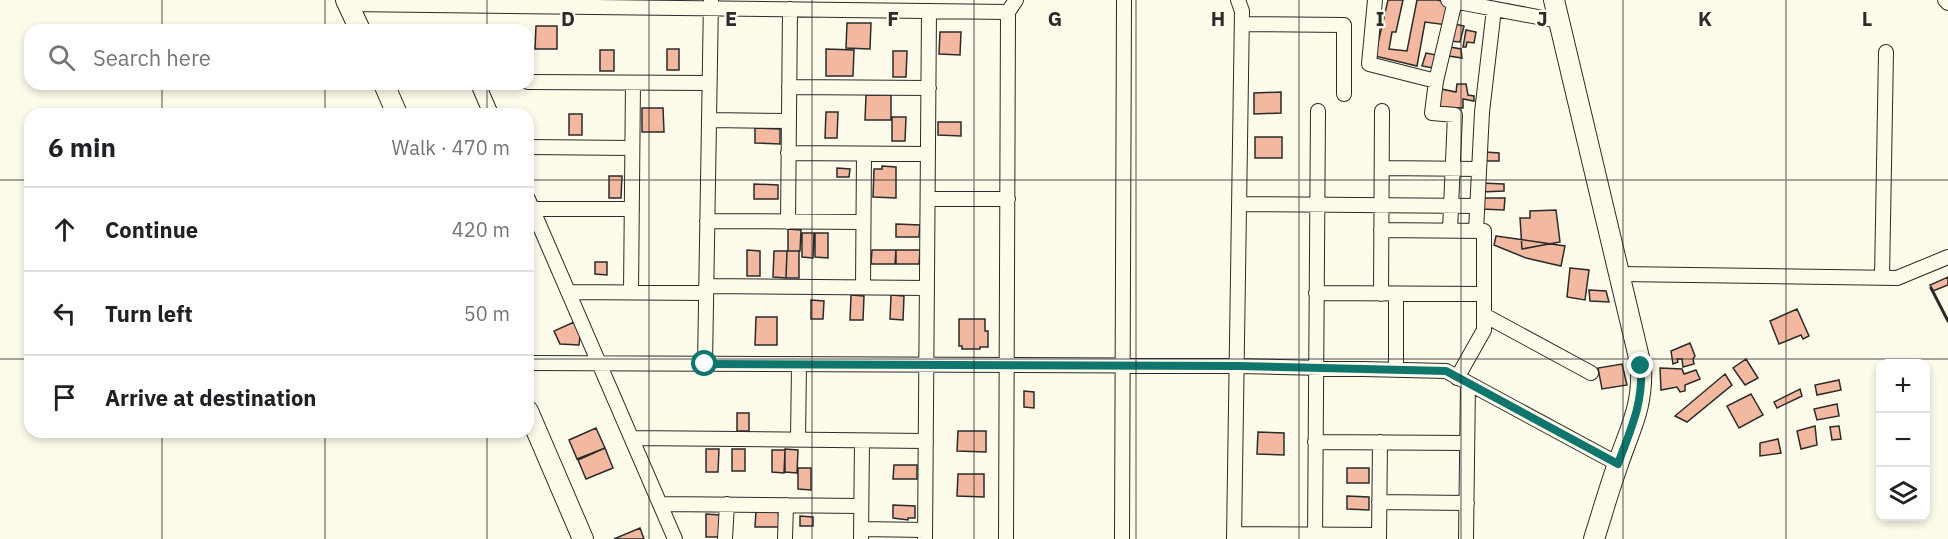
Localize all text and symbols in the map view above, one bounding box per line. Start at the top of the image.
text: D [561,5,575,32]
text: E [725,5,737,32]
text: F [887,5,899,32]
text: G [1048,5,1062,32]
text: H [1211,5,1225,32]
text: I [1376,5,1384,32]
text: J [1536,5,1548,32]
text: K [1698,5,1712,32]
text: L [1862,5,1872,32]
search box [24,24,534,90]
icon: search [45,41,78,74]
text: Search here [93,43,211,72]
text: 6 min [48,130,116,164]
text: Walk · 470 m [392,134,510,161]
icon: ahead [48,213,81,246]
text: Continue [105,215,198,244]
text: 420 m [452,216,510,243]
icon: left [48,297,81,330]
text: Turn left [105,299,193,328]
text: 50 m [464,300,510,327]
route start [691,350,717,376]
route end [1627,352,1653,378]
map controls [1876,359,1930,521]
button: + [1876,359,1930,413]
icon: arrive [48,381,81,414]
text: Arrive at destination [105,383,316,412]
button: − [1876,413,1930,467]
button: layers [1876,467,1930,521]

